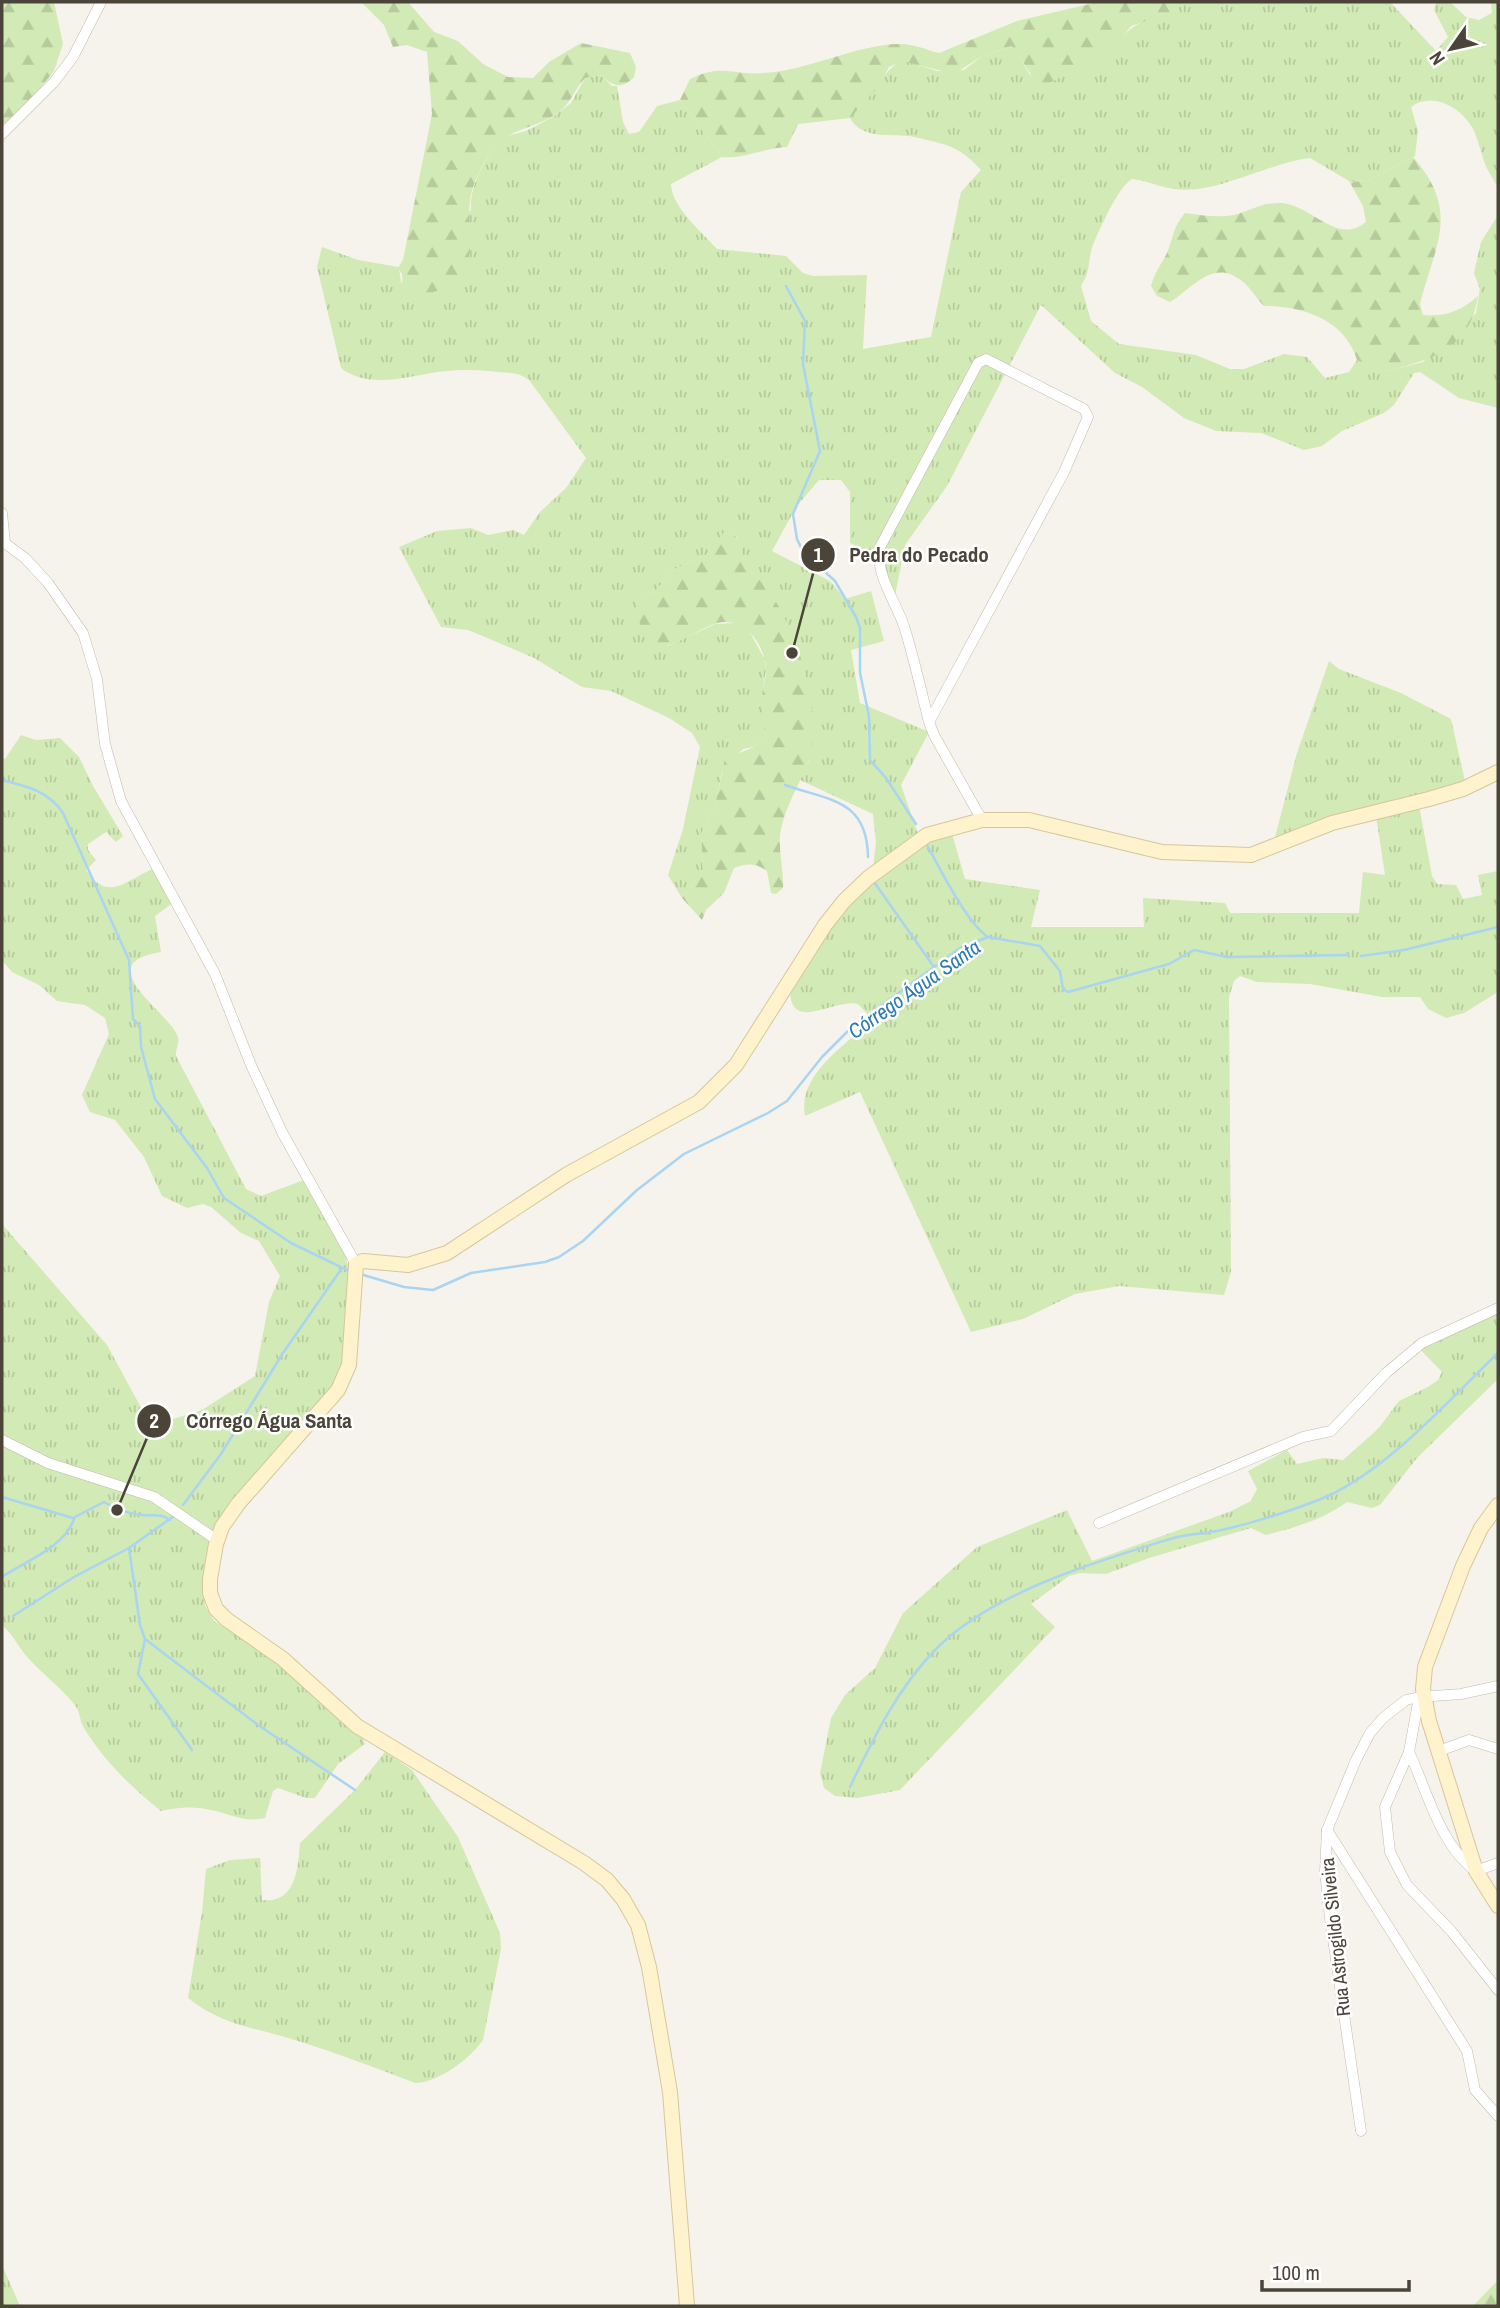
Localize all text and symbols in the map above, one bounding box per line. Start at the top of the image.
north arrow [1416,14,1486,84]
text: N [1423,47,1451,70]
callout: Pedra do Pecado [800,534,1003,576]
text: 1 [813,540,823,569]
text: Pedra do Pecado [849,540,989,569]
water label: Córrego Água Santa [842,932,986,1046]
callout: Córrego Água Santa [137,1400,366,1442]
text: 2 [149,1406,159,1435]
text: Córrego Água Santa [186,1406,352,1435]
street label: Rua Astrogildo Silveira [1314,1856,1356,2018]
scale bar [1262,2248,1409,2292]
text: 100 m [1272,2258,1320,2287]

